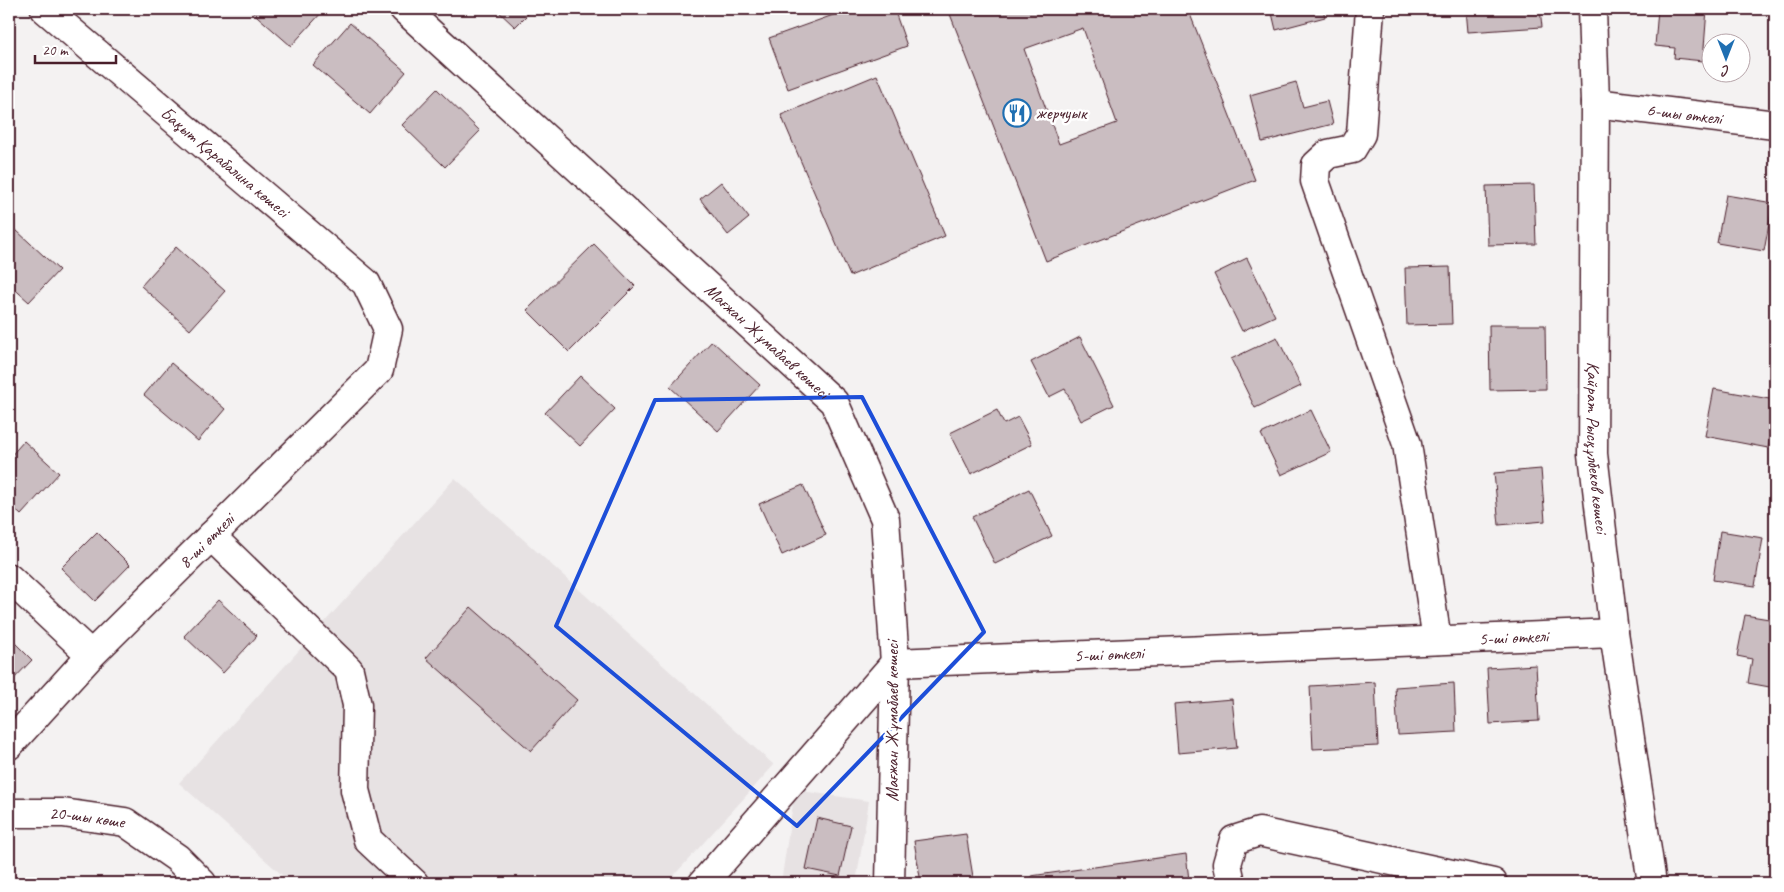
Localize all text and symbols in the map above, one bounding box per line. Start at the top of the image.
scale bar [35,32,116,64]
north arrow [1702,32,1752,82]
text: 20 m [42,41,69,60]
text: С [1720,62,1729,79]
restaurant icon: жерчуык [1002,98,1032,128]
street label: 6-шы өткелі [1645,98,1726,130]
street label: Бақыт Қарабалина көшесі [156,102,296,224]
place label: жерчуык [1036,102,1089,124]
street label: Мағжан Жұмабаев көшесі [700,278,836,405]
street label: Қайрат Рысқұлбеков көшесі [1582,362,1614,537]
street label: 8-ші өткелі [174,507,241,573]
street label: 5-ші өткелі [1478,625,1551,650]
street label: Мағжан Жұмабаев көшесі [881,638,903,802]
street label: 5-ші өткелі [1074,642,1147,667]
street label: 20-шы көше [49,802,127,833]

